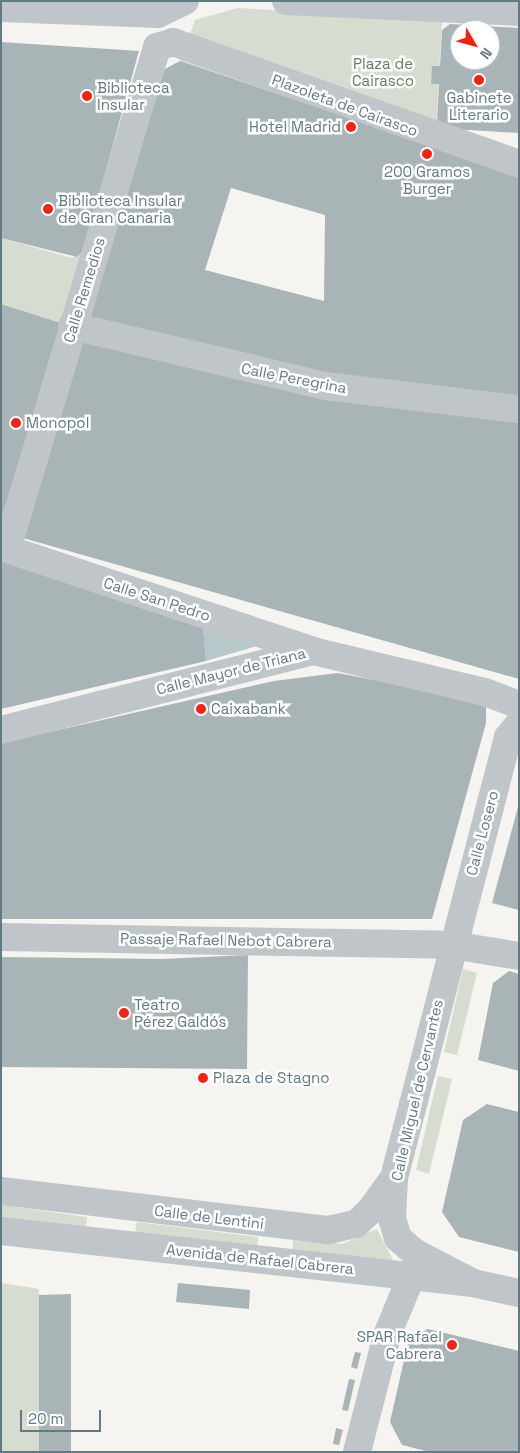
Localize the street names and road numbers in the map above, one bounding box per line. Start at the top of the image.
street label: Plazoleta de Cairasco [269,70,421,140]
street label: Calle Remedios [59,235,109,345]
street label: Calle Peregrina [240,359,348,397]
street label: Calle San Pedro [101,573,213,625]
street label: Calle Mayor de Triana [154,644,308,698]
street label: Calle Losero [462,789,502,877]
street label: Passaje Rafael Nebot Cabrera [120,929,332,951]
street label: Calle Miguel de Cervantes [387,998,447,1182]
street label: Calle de Lentini [153,1201,265,1233]
street label: Avenida de Rafael Cabrera [165,1240,355,1278]

